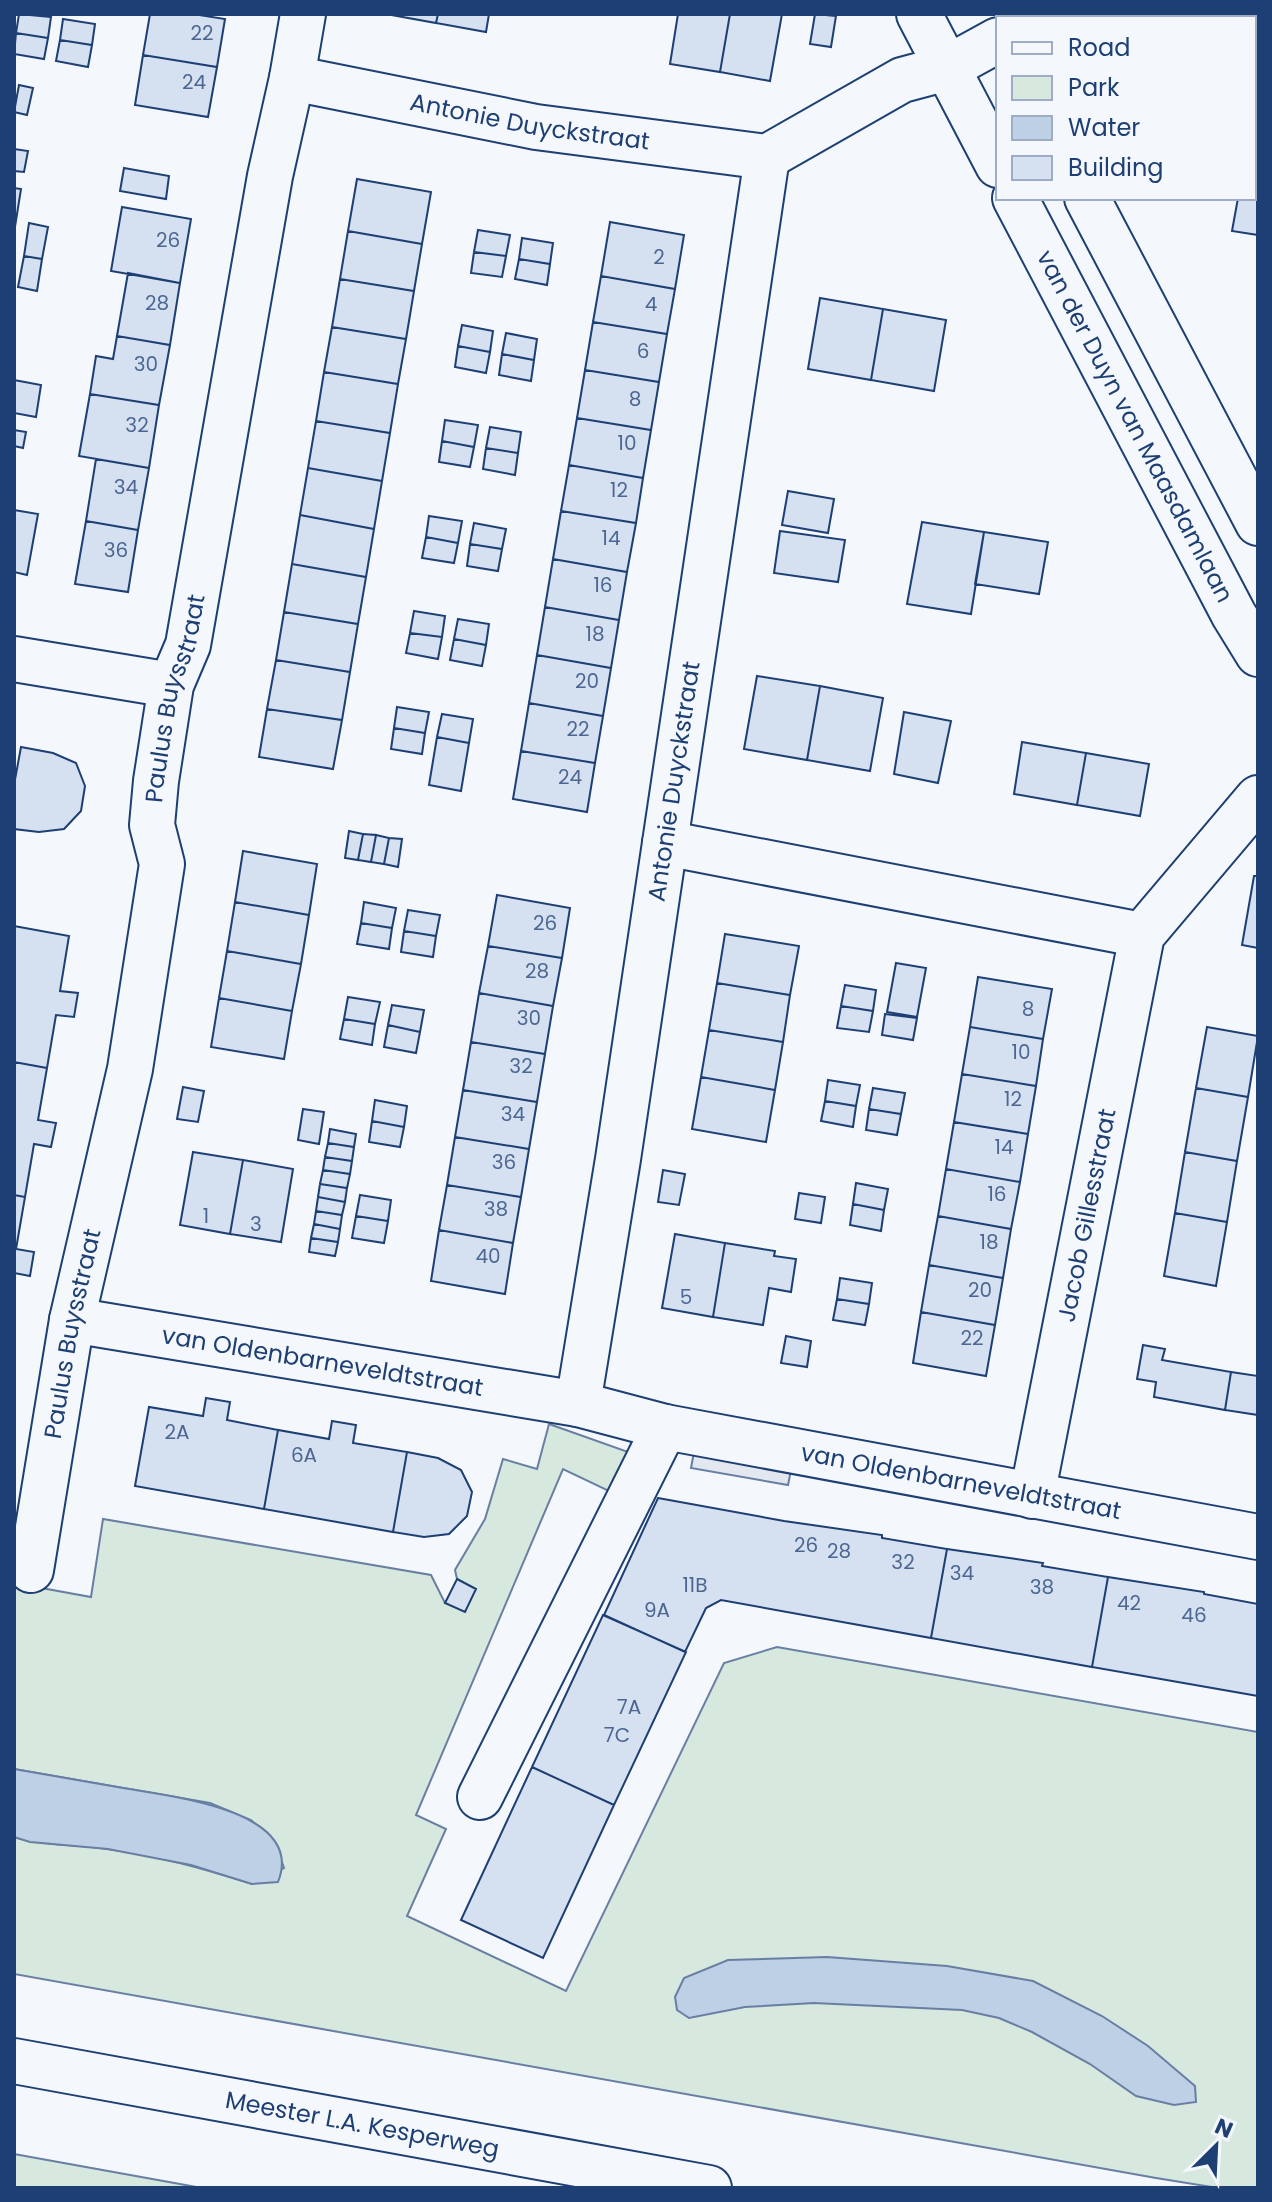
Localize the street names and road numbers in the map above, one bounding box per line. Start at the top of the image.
street label: Antonie Duyckstraat [407,85,652,158]
street label: van der Duyn van Maasdamlaan [1029,244,1242,608]
street label: Paulus Buysstraat [137,592,213,804]
street label: Antonie Duyckstraat [639,659,708,904]
street label: Jacob Gillesstraat [1049,1106,1124,1325]
street label: Paulus Buysstraat [36,1225,109,1441]
street label: van Oldenbarneveldtstraat [160,1318,486,1404]
street label: van Oldenbarneveldtstraat [798,1436,1124,1527]
street label: Meester L.A. Kesperweg [223,2083,502,2165]

